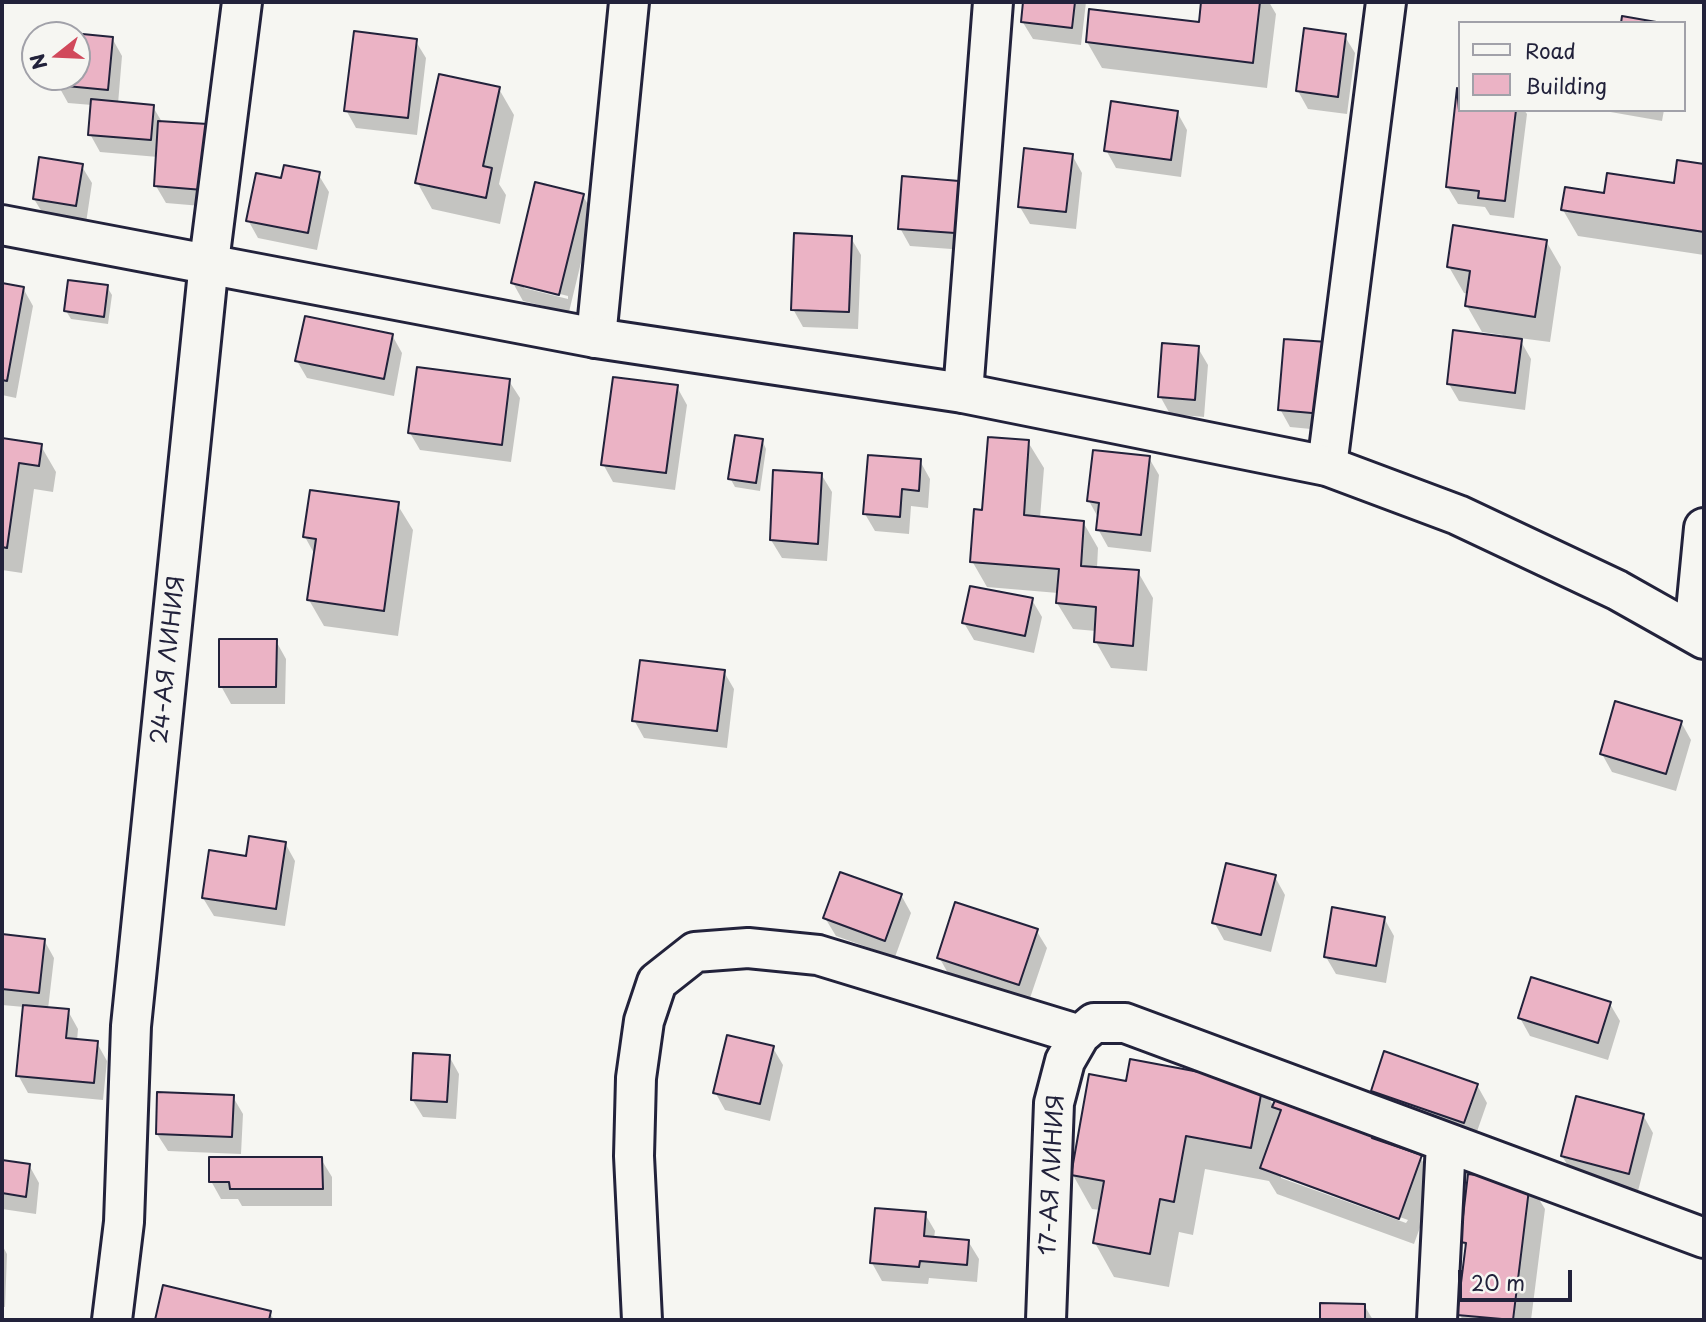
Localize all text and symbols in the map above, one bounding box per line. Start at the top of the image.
north arrow [21,21,91,91]
legend [1458,21,1685,112]
text: Road [1525,34,1576,66]
text: N [22,50,54,73]
text: Building [1525,69,1607,101]
street label: 24-АЯ ЛИНИЯ [146,574,192,746]
street label: 17-АЯ ЛИНИЯ [1035,1094,1071,1256]
scale bar [1461,1256,1575,1300]
text: 20 m [1471,1266,1525,1298]

